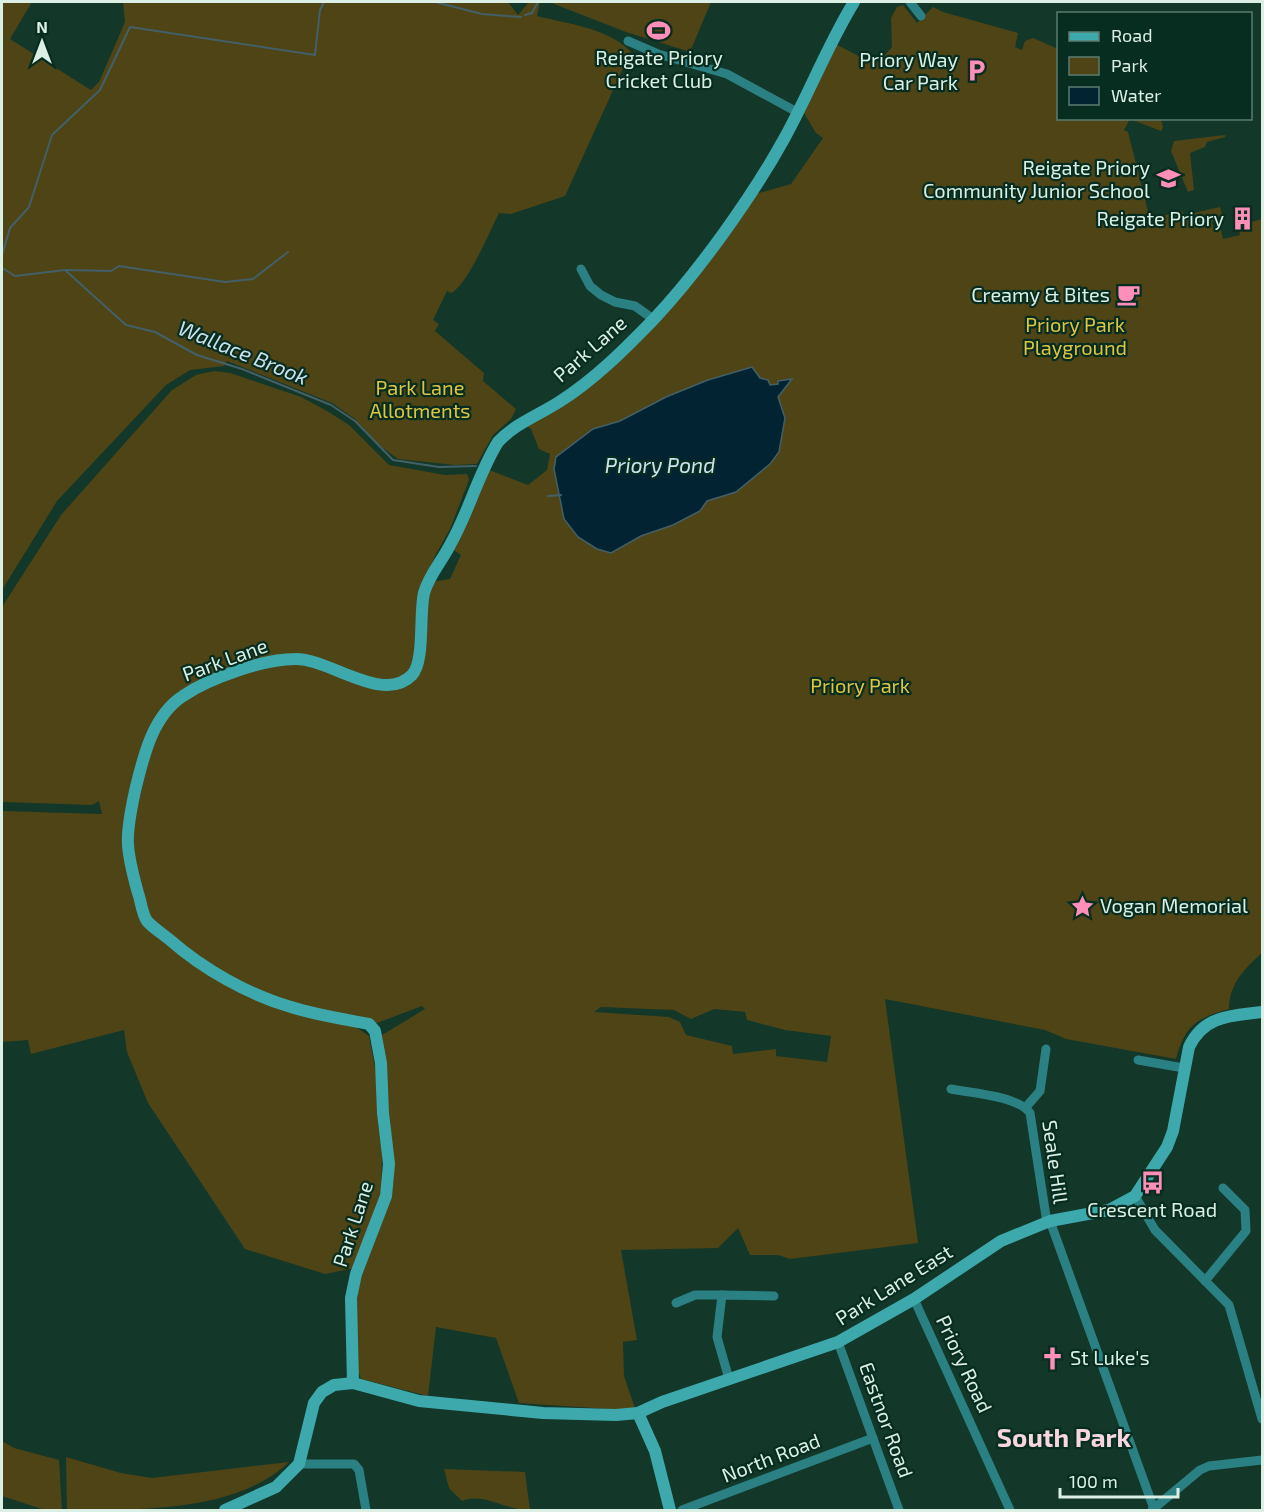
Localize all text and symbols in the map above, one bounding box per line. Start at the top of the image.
north arrow [12,12,72,72]
legend [1057,12,1252,120]
text: N [36,17,48,36]
sports icon: Reigate Priory Cricket Club [646,17,672,43]
text: Road [1111,24,1152,46]
place label: Reigate Priory Cricket Club [595,45,723,92]
place label: Priory Way Car Park [859,47,958,94]
text: Park [1111,54,1148,76]
parking icon: Priory Way Car Park [963,58,989,84]
text: Water [1111,84,1161,106]
place label: Reigate Priory Community Junior School [923,155,1150,202]
school or university icon: Reigate Priory Community Junior School [1155,166,1181,192]
place label: Reigate Priory [1096,206,1224,230]
building icon: Reigate Priory [1229,206,1255,232]
place label: Creamy & Bites [971,282,1110,306]
cafe icon: Creamy & Bites [1115,282,1141,308]
street label: Park Lane [548,310,631,386]
park label: Priory Park Playground [1023,312,1127,359]
water label: Wallace Brook [175,314,312,389]
park label: Park Lane Allotments [370,375,470,422]
water label: Priory Pond [605,452,715,478]
street label: Park Lane [179,633,270,686]
park label: Priory Park [810,673,910,697]
place icon: Vogan Memorial [1069,893,1095,919]
place label: Vogan Memorial [1100,893,1248,917]
street label: Seale Hill [1038,1118,1074,1205]
bus stop icon: Crescent Road [1139,1170,1165,1196]
street label: Park Lane [327,1178,377,1270]
place label: Crescent Road [1087,1197,1217,1221]
street label: Park Lane East [831,1238,957,1330]
street label: Priory Road [932,1311,998,1416]
church icon: St Luke's [1039,1345,1065,1371]
place label: St Luke's [1070,1345,1150,1369]
street label: Eastnor Road [855,1359,919,1481]
district label: South Park [997,1421,1132,1452]
street label: North Road [718,1427,823,1487]
scale bar [1060,1461,1178,1499]
text: 100 m [1069,1470,1118,1492]

